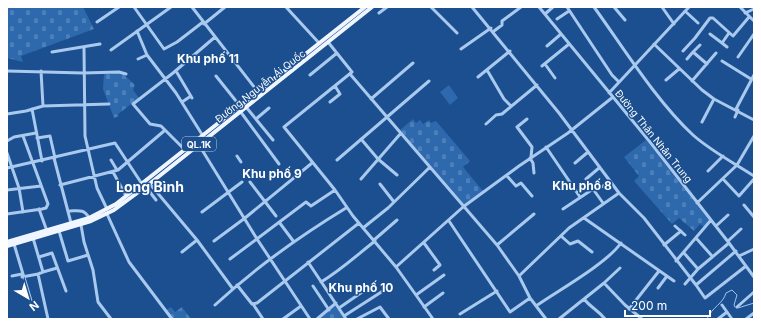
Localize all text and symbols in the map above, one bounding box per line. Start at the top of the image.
street label: Đường Nguyễn Ái Quốc [212,46,308,125]
district label: Khu phố 11 [177,51,239,66]
street label: Đường Thân Nhân Trung [613,87,695,185]
road number: QL.1K [182,137,216,151]
district label: Khu phố 9 [242,166,302,181]
district label: Long Bình [116,178,184,195]
district label: Khu phố 8 [552,178,612,193]
north arrow [8,278,48,318]
district label: Khu phố 10 [329,280,393,295]
scale bar [625,292,710,318]
text: N [27,298,42,314]
text: 200 m [631,298,667,313]

